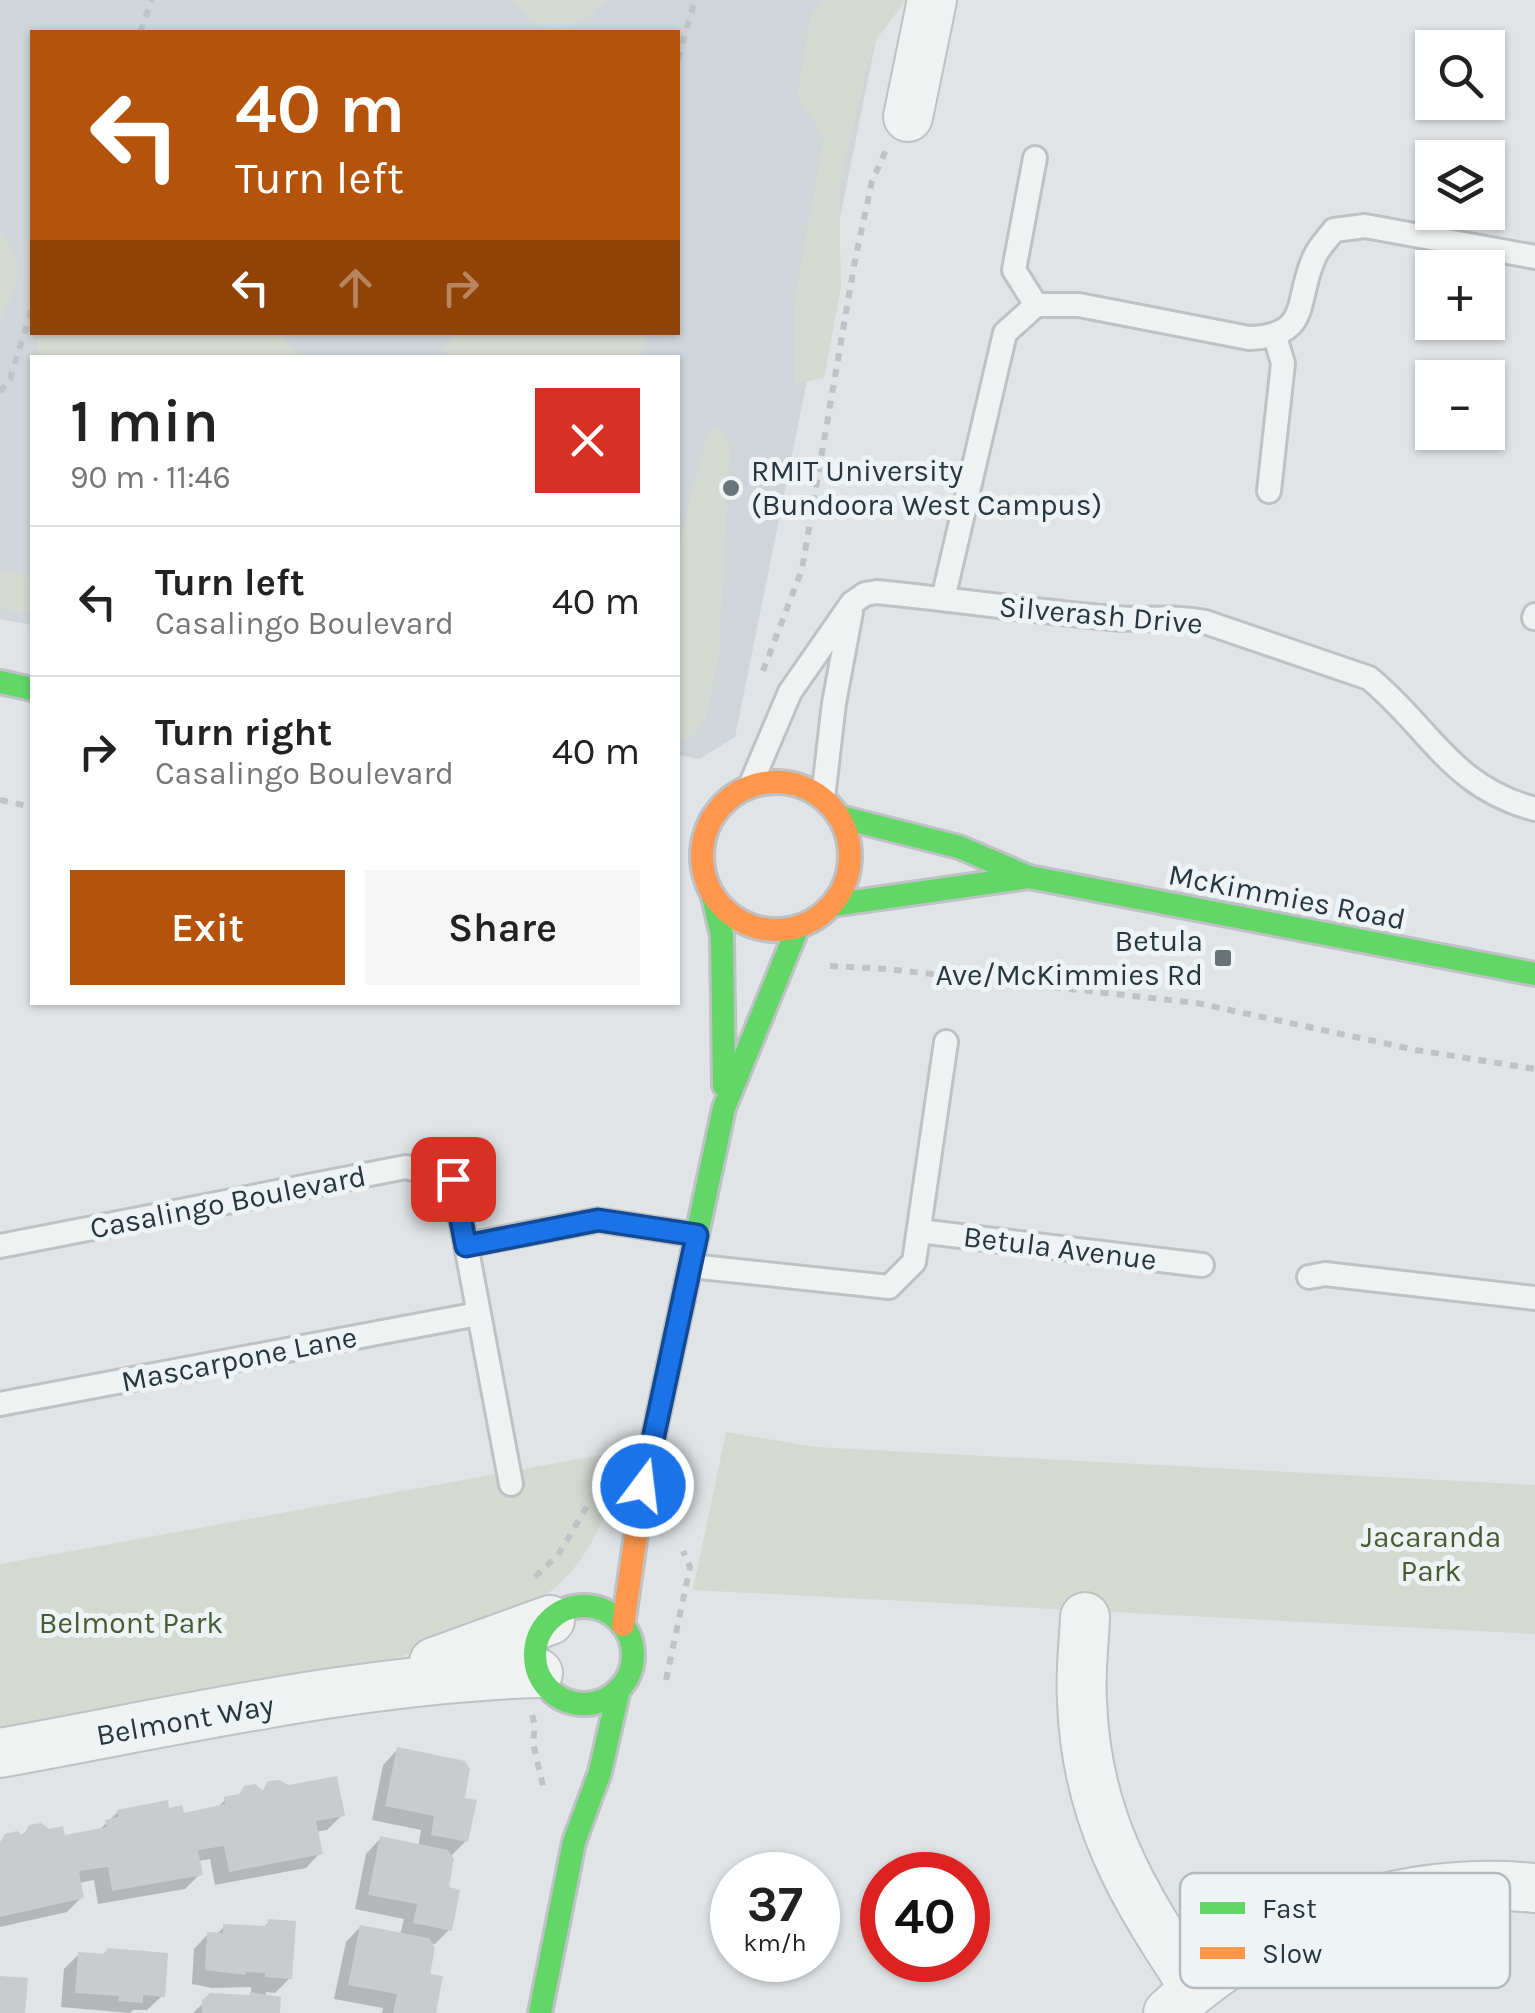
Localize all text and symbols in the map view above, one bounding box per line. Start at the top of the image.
map controls [1415,30,1505,450]
button: search [1415,30,1505,120]
text: 40 m [235,68,405,150]
icon: left [70,70,200,200]
button: layers [1415,140,1505,230]
text: Turn left [235,152,404,204]
button: + [1415,250,1505,340]
icon: left [223,260,278,315]
icon: ahead [328,260,383,315]
icon: right [433,260,488,315]
button: − [1415,360,1505,450]
text: 1 min [70,386,219,456]
button: close [535,388,640,493]
place label: RMIT University (Bundoora West Campus) [751,453,1102,523]
text: 90 m · 11:46 [70,459,231,496]
marker: RMIT University (Bundoora West Campus) [720,477,742,499]
text: Turn left [155,560,305,605]
icon: left [70,574,125,629]
text: 40 m [552,579,640,624]
street label: Silverash Drive [998,588,1204,642]
text: Casalingo Boulevard [155,605,454,642]
text: Turn right [155,710,332,755]
icon: right [70,724,125,779]
text: 40 m [552,729,640,774]
text: Casalingo Boulevard [155,755,454,792]
street label: McKimmies Road [1166,856,1408,938]
button: Exit [70,870,345,985]
button: Share [365,870,640,985]
place label: Betula Ave/McKimmies Rd [935,923,1203,993]
marker: Betula Ave/McKimmies Rd [1212,947,1234,969]
pin [411,1137,496,1222]
icon: arrive [426,1152,481,1207]
street label: Casalingo Boulevard [87,1158,369,1246]
street label: Betula Avenue [961,1218,1159,1278]
street label: Mascarpone Lane [118,1319,360,1399]
position arrow [591,1434,695,1538]
park label: Jacaranda Park [1361,1519,1501,1589]
park label: Belmont Park [39,1605,223,1641]
street label: Belmont Way [93,1687,277,1753]
speed limit sign: 40 [860,1852,990,1982]
legend [1180,1873,1510,1988]
text: 37 [747,1875,803,1934]
text: Fast [1262,1892,1317,1925]
text: km/h [743,1928,807,1957]
text: Slow [1262,1937,1322,1970]

